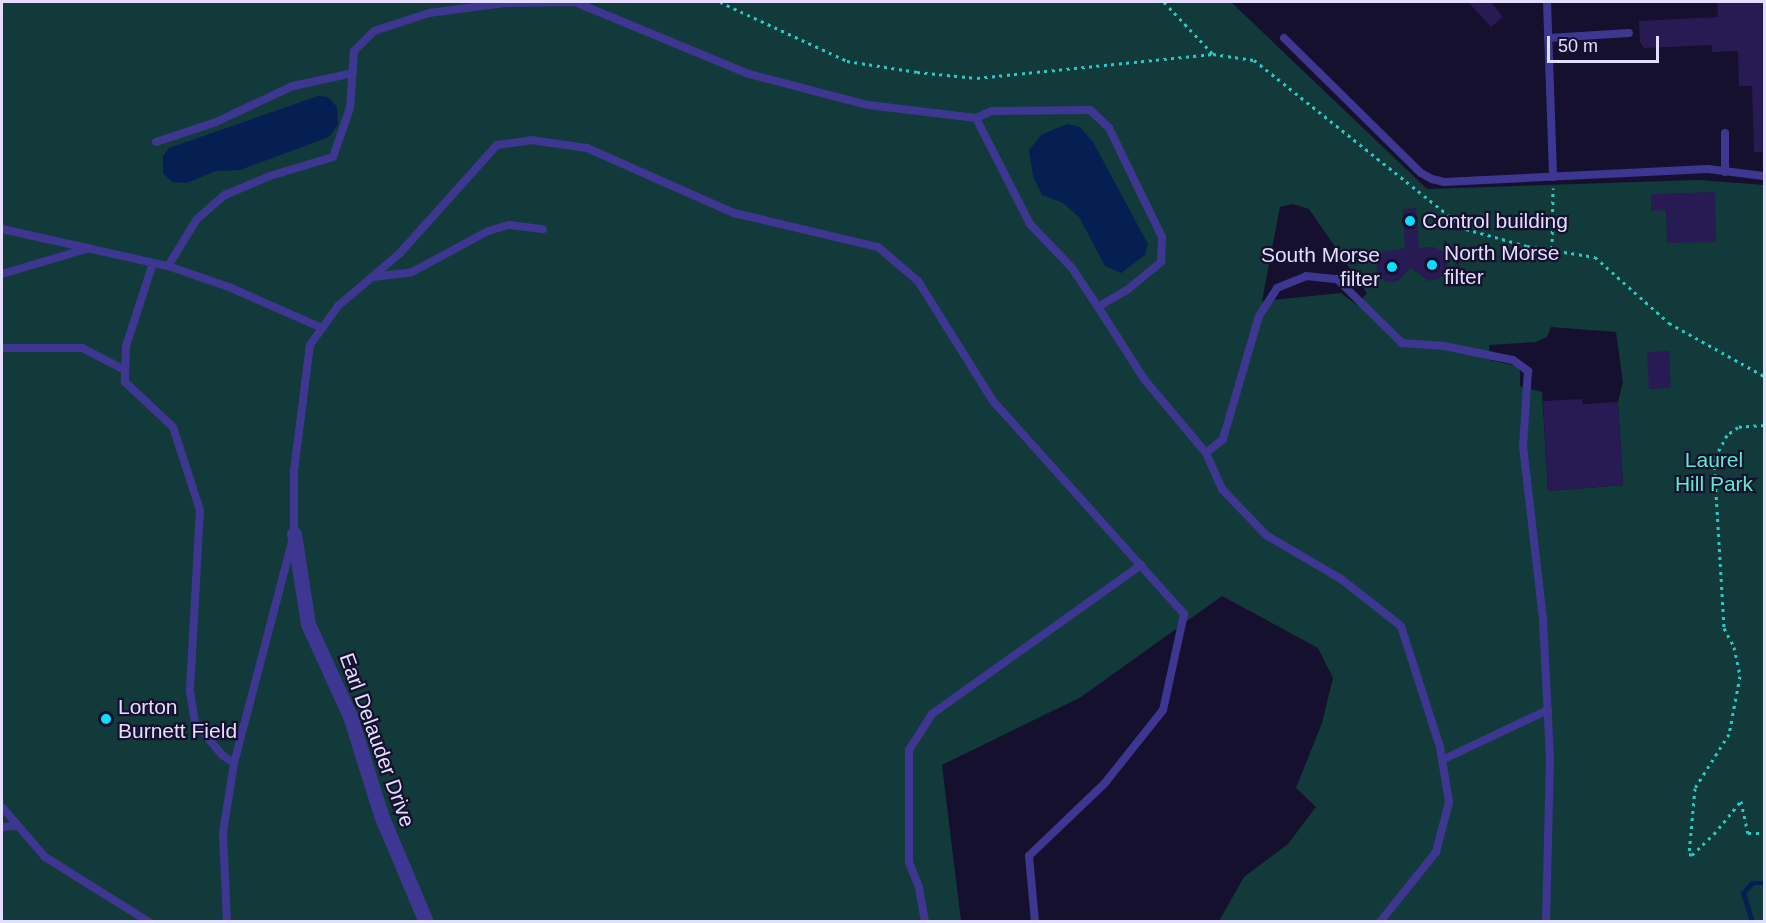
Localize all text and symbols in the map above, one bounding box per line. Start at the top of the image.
scale bar [1550,24,1662,62]
text: 50 m [1558,36,1598,56]
place label: Control building [1422,208,1568,234]
marker: Control building [1403,214,1417,228]
place label: North Morse filter [1444,240,1560,290]
place label: South Morse filter [1261,242,1380,292]
marker: North Morse filter [1425,258,1439,272]
marker: South Morse filter [1385,260,1399,274]
park label: Laurel Hill Park [1675,447,1753,497]
street label: Earl Delauder Drive [334,650,420,830]
place label: Lorton Burnett Field [118,694,237,744]
marker: Lorton Burnett Field [99,712,113,726]

